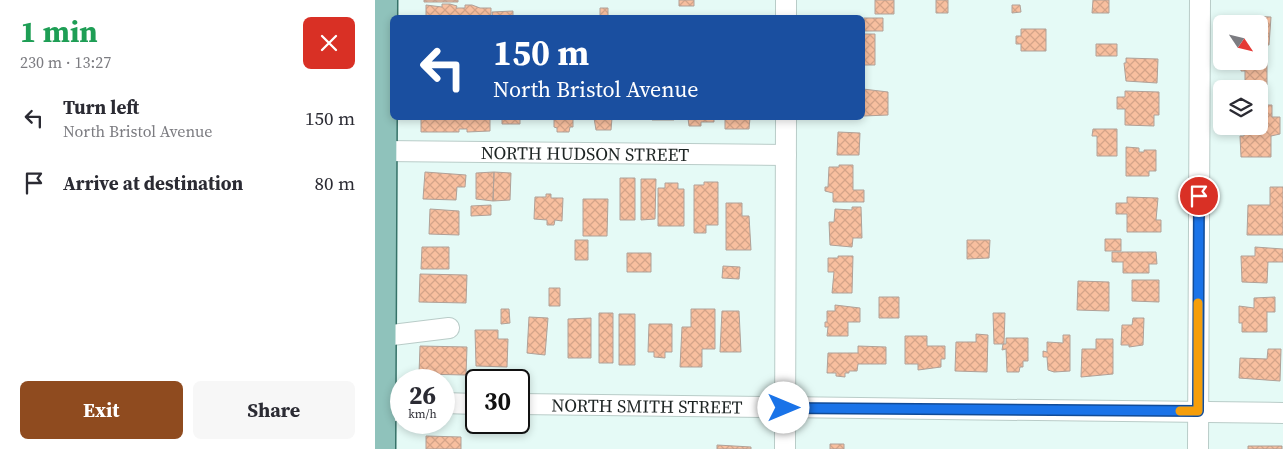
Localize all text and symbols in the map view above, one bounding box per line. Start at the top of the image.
text: 1 min [20,11,98,52]
north arrow [1213,15,1267,70]
map controls [1213,15,1268,135]
button: close [303,17,355,69]
text: 150 m [493,29,589,77]
icon: left [410,35,475,100]
text: 230 m · 13:27 [20,51,111,73]
text: North Bristol Avenue [493,74,698,104]
button: layers [1213,80,1268,135]
text: Turn left [63,94,139,120]
icon: left [20,104,48,132]
text: 150 m [305,105,355,131]
text: North Bristol Avenue [63,120,212,142]
street label: NORTH HUDSON STREET [481,139,690,167]
icon: arrive [20,169,48,197]
text: Arrive at destination [63,170,243,196]
text: 80 m [314,170,355,196]
pin [1178,175,1220,217]
icon: arrive [1185,182,1213,210]
speed limit sign: 30 [465,369,530,434]
text: 26 [409,378,436,412]
button: Exit [20,381,183,439]
button: Share [193,381,355,439]
position arrow [757,381,809,433]
street label: NORTH SMITH STREET [551,392,743,419]
text: km/h [408,406,437,422]

